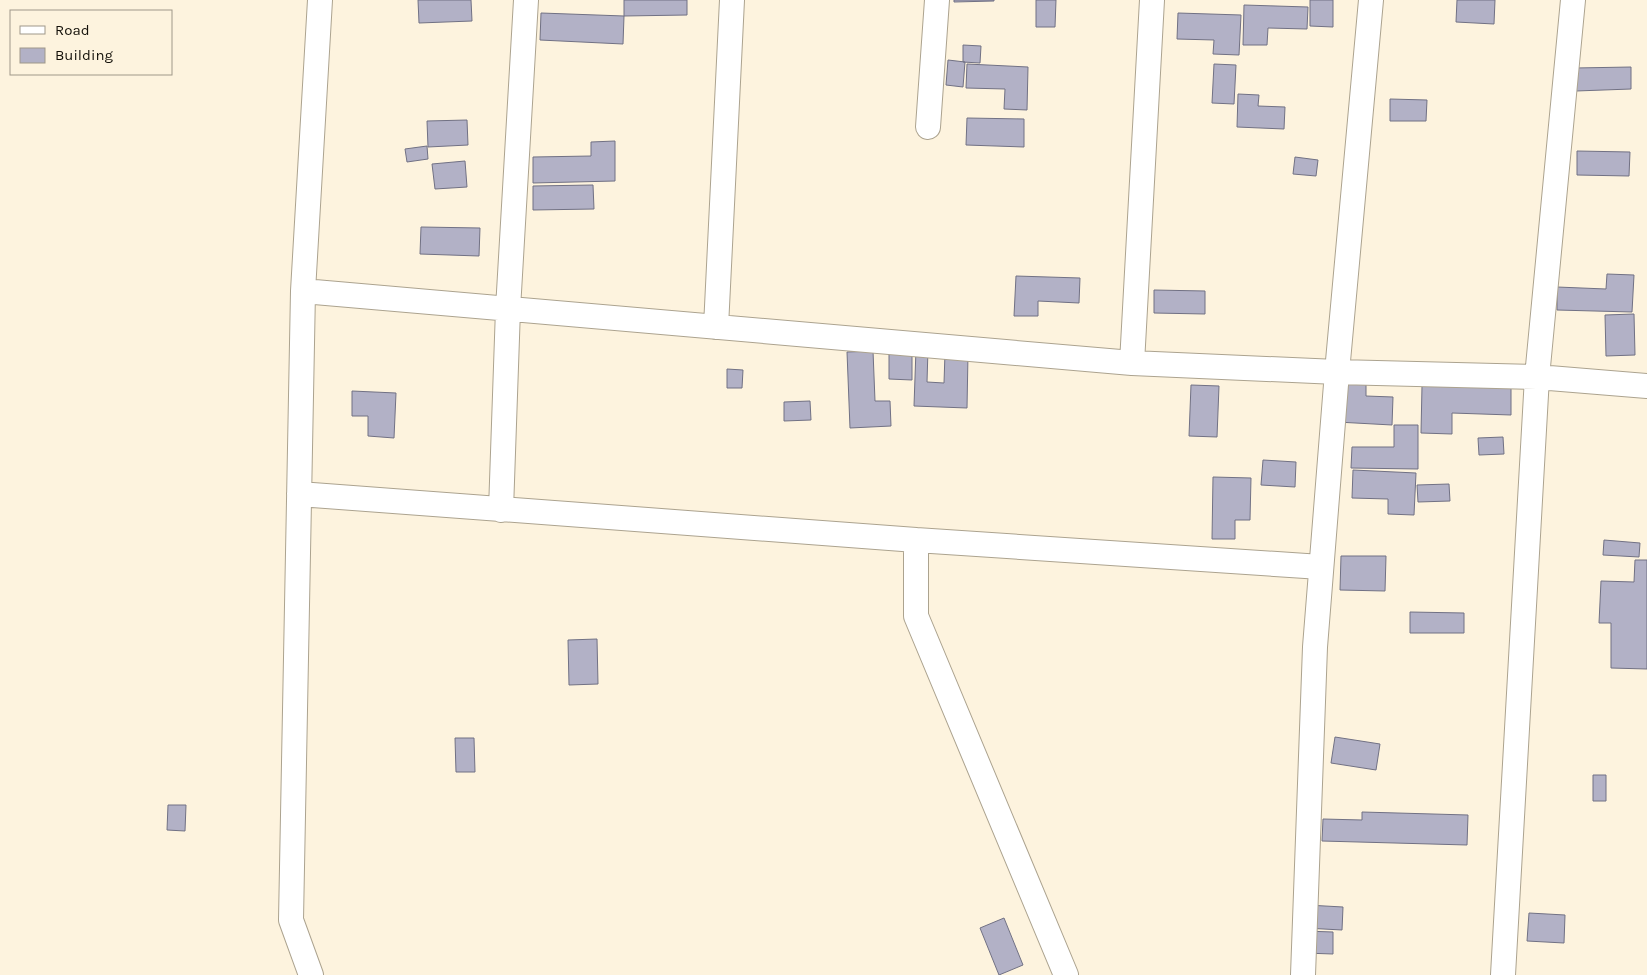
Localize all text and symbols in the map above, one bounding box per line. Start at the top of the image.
legend [10,10,172,75]
text: Road [55,21,90,39]
text: Building [55,46,113,64]

